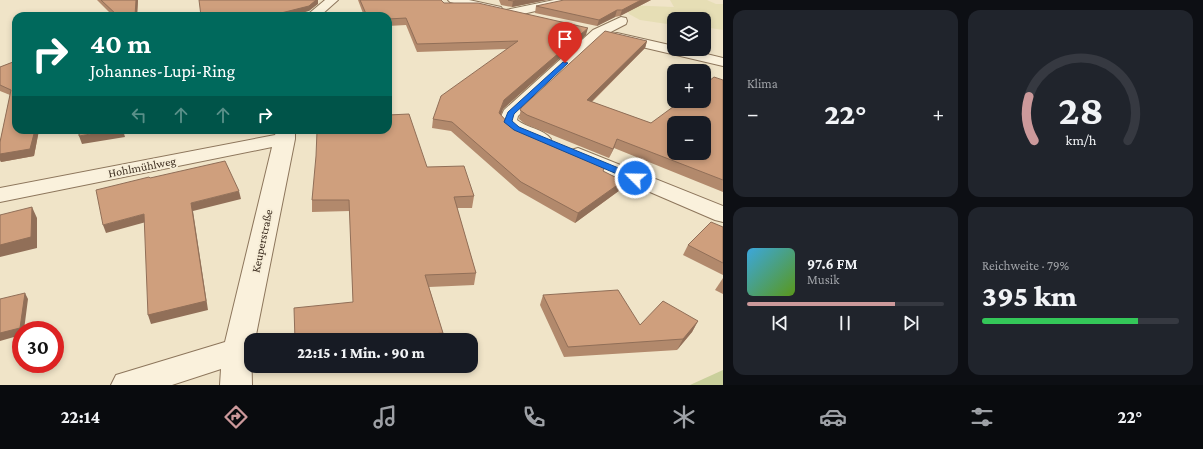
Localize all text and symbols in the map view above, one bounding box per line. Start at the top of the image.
map controls [667,12,711,160]
button: layers [667,12,711,56]
pin [548,22,582,63]
icon: right [24,28,76,80]
text: 40 m [90,28,151,59]
icon: arrive [554,28,576,50]
text: Johannes-Lupi-Ring [90,61,235,81]
button: + [667,64,711,108]
text: Klima [747,76,778,91]
text: 28 [1058,87,1103,133]
text: 22° [824,97,867,130]
text: − [747,101,759,126]
text: + [932,101,944,126]
icon: left [128,104,150,126]
icon: ahead [170,104,192,126]
icon: ahead [212,104,234,126]
icon: right [254,104,276,126]
button: − [667,116,711,160]
text: km/h [1065,132,1096,148]
street label: Hohlmühlweg [107,154,177,180]
position arrow [614,157,656,199]
street label: Keuperstraße [248,208,276,274]
text: 97.6 FM [807,256,857,272]
text: Reichweite · 79% [982,258,1069,273]
text: Musik [807,272,839,287]
text: 395 km [982,279,1077,312]
icon: previous [769,312,791,334]
icon: pause [834,312,856,334]
icon: next [900,312,922,334]
speed limit sign: 30 [12,321,64,373]
text: 22:15 · 1 Min. · 90 m [297,345,425,361]
icon: directions [222,403,250,431]
icon: music [371,403,399,431]
icon: phone [520,403,548,431]
icon: climate [670,403,698,431]
icon: car [819,403,847,431]
icon: filters [968,403,996,431]
text: 22:14 [61,407,100,427]
text: 22° [1118,407,1142,427]

